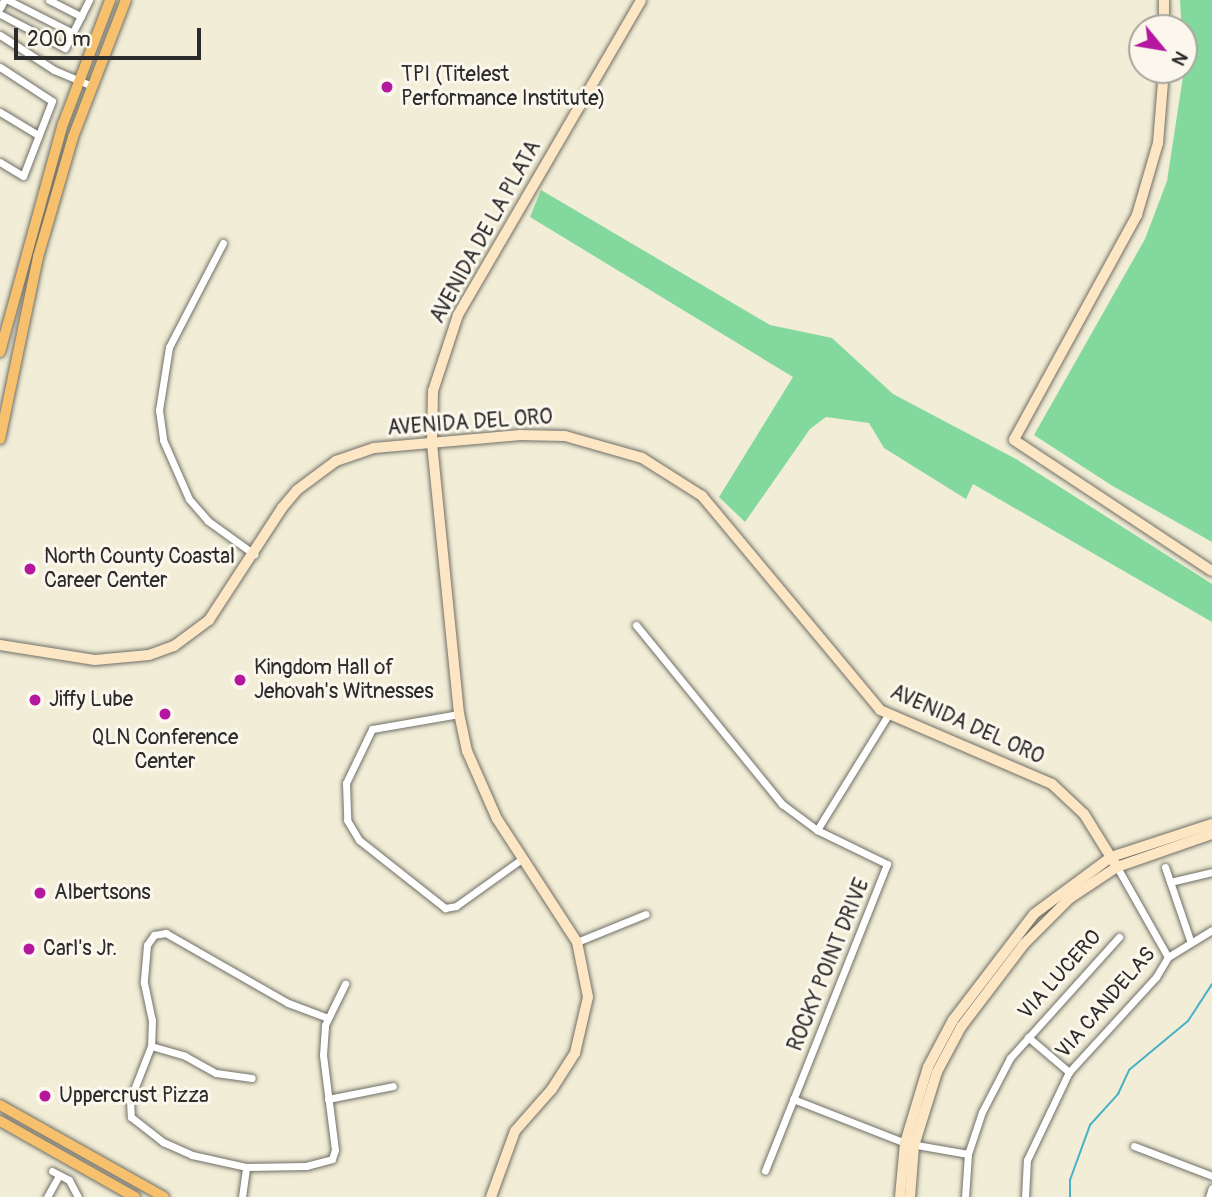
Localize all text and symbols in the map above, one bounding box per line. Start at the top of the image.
scale bar [18,14,205,58]
north arrow [1128,14,1198,84]
text: 200 m [27,26,91,53]
text: N [1166,47,1193,70]
place label: TPI (Titelest Performance Institute) [401,62,606,112]
marker: TPI (Titelest Performance Institute) [379,79,395,95]
street label: AVENIDA DE LA PLATA [425,136,547,328]
street label: AVENIDA DEL ORO [387,405,553,441]
place label: North County Coastal Career Center [44,544,235,594]
marker: North County Coastal Career Center [22,561,38,577]
place label: Kingdom Hall of Jehovah's Witnesses [254,655,434,705]
marker: Kingdom Hall of Jehovah's Witnesses [232,672,248,688]
street label: AVENIDA DEL ORO [886,680,1048,770]
place label: Jiffy Lube [49,687,133,713]
marker: Jiffy Lube [27,692,43,708]
marker: QLN Conference Center [157,706,173,722]
place label: QLN Conference Center [92,725,238,775]
street label: ROCKY POINT DRIVE [783,875,875,1055]
place label: Albertsons [54,880,151,906]
marker: Albertsons [32,885,48,901]
street label: VIA LUCERO [1013,925,1107,1025]
place label: Carl's Jr. [43,936,117,962]
marker: Carl's Jr. [21,941,37,957]
street label: VIA CANDELAS [1051,942,1161,1064]
place label: Uppercrust Pizza [59,1083,209,1109]
marker: Uppercrust Pizza [37,1088,53,1104]

